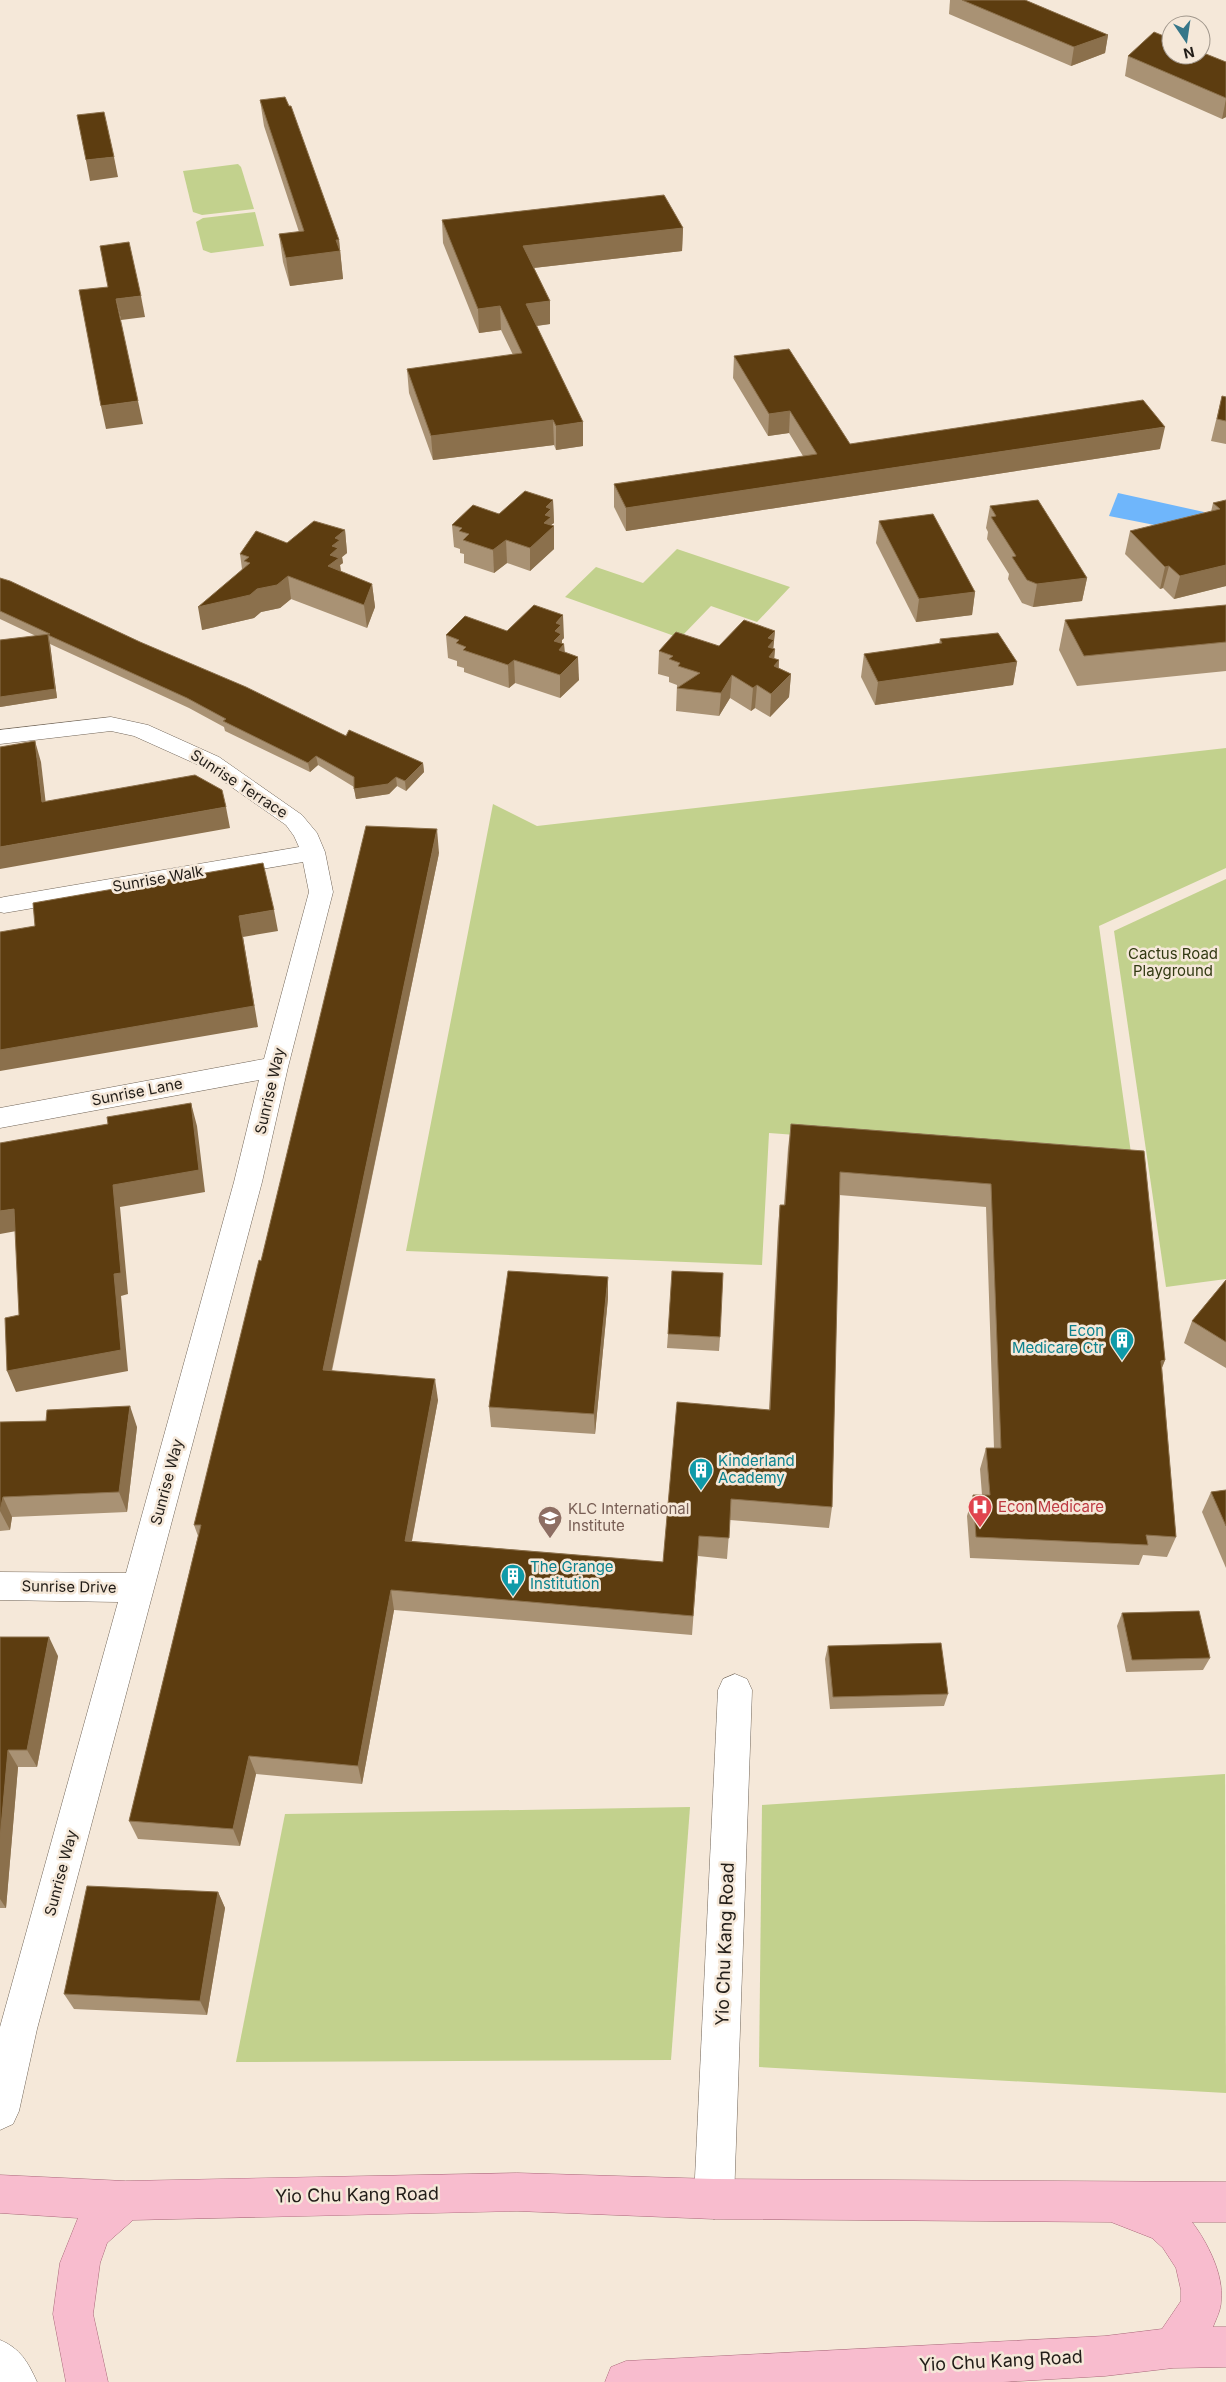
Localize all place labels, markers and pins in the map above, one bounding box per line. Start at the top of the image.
place label: Econ Medicare Ctr [1012,1321,1104,1357]
building icon: Econ Medicare Ctr [1109,1327,1135,1361]
place label: Kinderland Academy [718,1451,795,1487]
building icon: Kinderland Academy [688,1457,714,1491]
hospital icon: Econ Medicare [967,1494,993,1528]
place label: Econ Medicare [998,1497,1104,1516]
place label: KLC International Institute [568,1499,689,1535]
school or university icon: KLC International Institute [537,1505,563,1539]
place label: The Grange Institution [530,1557,614,1593]
building icon: The Grange Institution [500,1563,526,1597]

